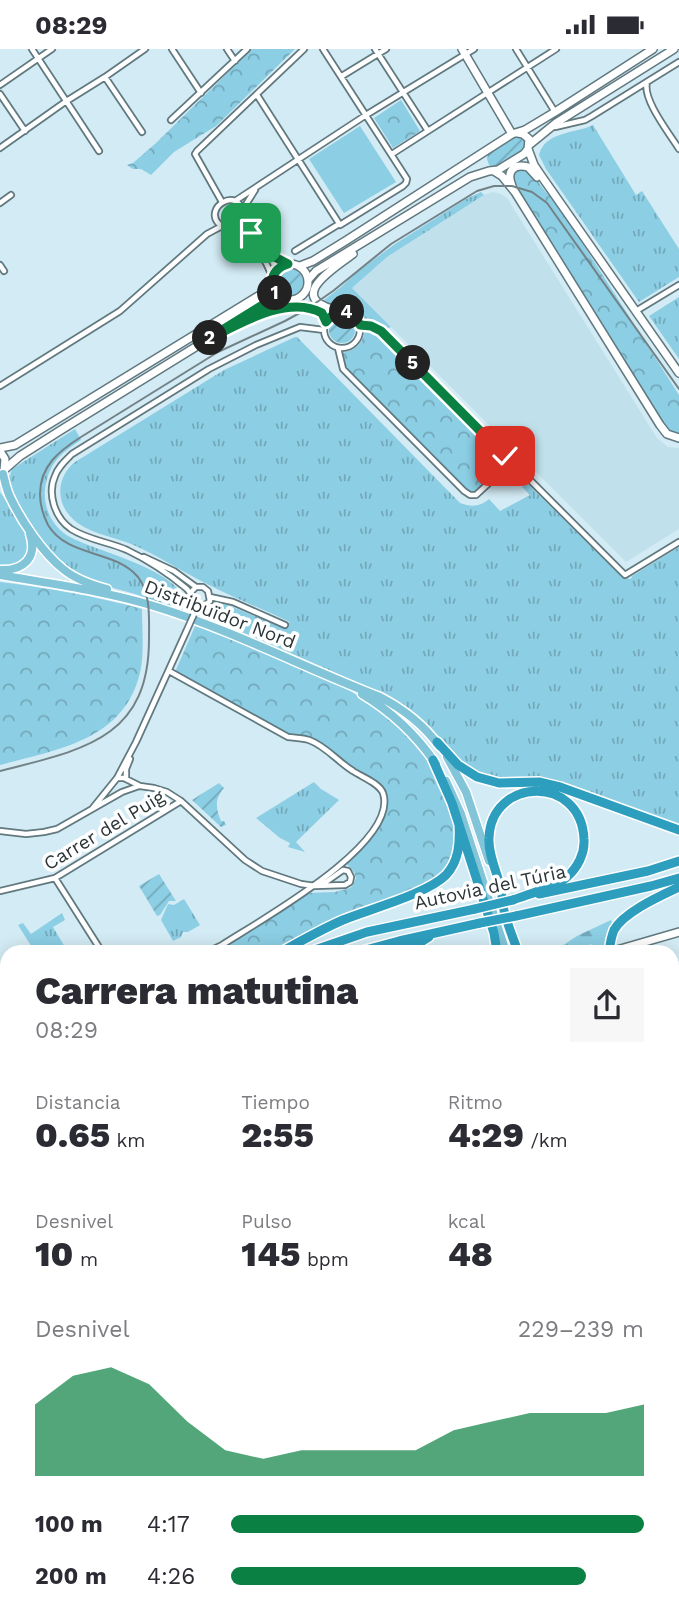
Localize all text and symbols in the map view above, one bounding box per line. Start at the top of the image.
text: 08:29 [35,10,107,40]
pin [221,203,281,263]
icon: arrive [232,214,270,252]
pin: 1 [258,275,292,311]
text: 1 [270,281,279,304]
pin: 4 [330,295,364,329]
text: 4 [340,300,353,323]
pin: 2 [192,321,228,355]
text: 2 [204,326,215,349]
pin: 5 [396,345,430,381]
text: 5 [407,351,418,374]
pin [475,426,535,486]
icon: check [486,437,524,475]
street label: Distribuïdor Nord [141,575,299,653]
street label: Carrer del Puig [39,784,169,875]
street label: Autovia del Túria [412,860,568,914]
button: share [570,968,644,1042]
text: Carrera matutina [35,969,358,1013]
text: 08:29 [35,1017,98,1044]
text: Distancia [35,1091,121,1114]
text: Tiempo [241,1091,310,1114]
text: Ritmo [448,1091,503,1114]
text: 0.65 [35,1114,110,1156]
text: 2:55 [241,1114,314,1156]
text: 4:29 [448,1114,524,1156]
text: km [110,1129,145,1152]
text: /km [524,1129,568,1152]
text: Desnivel [35,1210,113,1233]
text: Pulso [241,1210,292,1233]
text: kcal [448,1210,485,1233]
text: 10 [35,1233,73,1275]
text: 145 [241,1233,300,1275]
text: 48 [448,1233,493,1275]
text: m [73,1248,98,1271]
text: bpm [300,1248,349,1271]
text: Desnivel [35,1316,130,1343]
text: 229–239 m [518,1316,644,1343]
text: 100 m [35,1511,103,1538]
text: 4:17 [147,1511,190,1538]
text: 200 m [35,1563,107,1590]
text: 4:26 [147,1563,195,1590]

